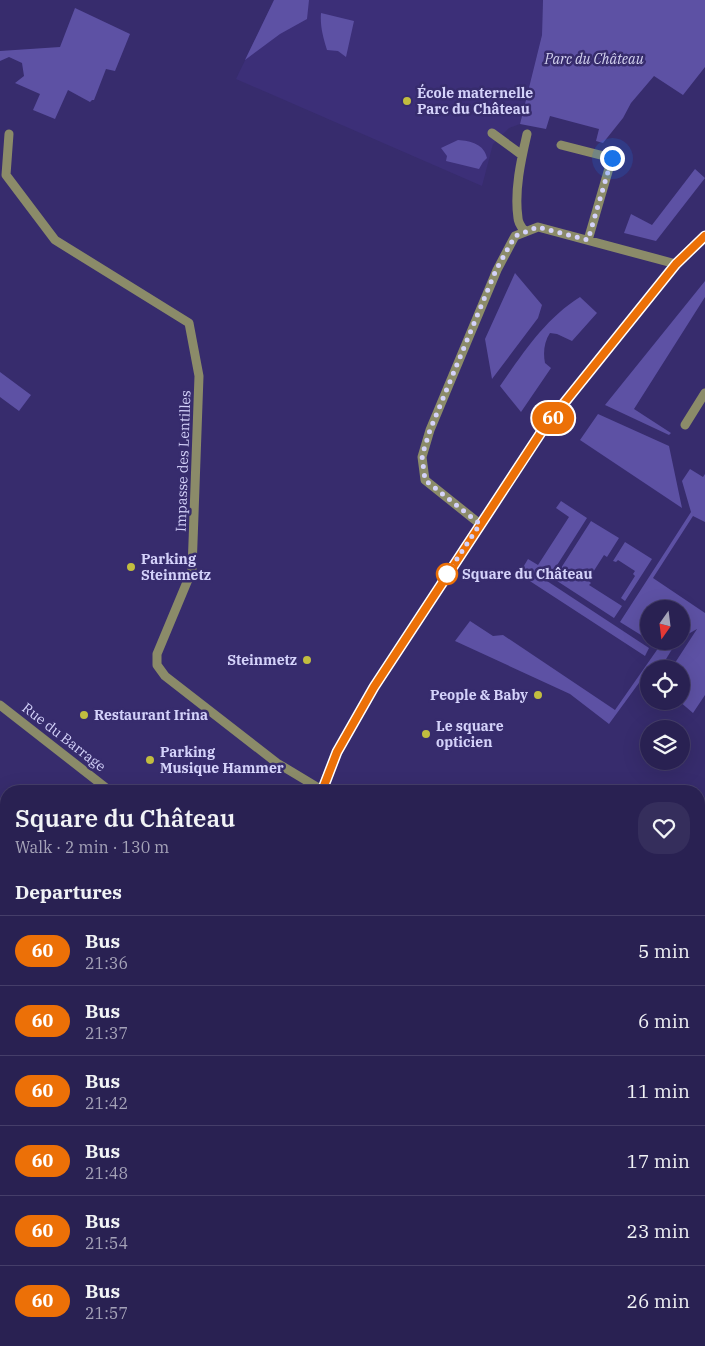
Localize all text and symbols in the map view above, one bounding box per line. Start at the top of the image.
park label: Parc du Château [543,50,644,68]
place label: École maternelle Parc du Château [417,83,533,118]
marker: École maternelle Parc du Château [401,95,413,107]
your location [600,146,625,171]
street label: Impasse des Lentilles [172,390,194,532]
line badge: 60 [530,402,576,434]
text: 60 [542,406,564,429]
place label: Parking Steinmetz [141,550,211,584]
marker: Parking Steinmetz [125,561,137,573]
marker: Square du Château [436,563,458,585]
place label: Square du Château [462,565,593,583]
north arrow [640,600,690,650]
map controls [640,600,690,770]
place label: Steinmetz [227,651,297,669]
marker: Steinmetz [301,654,313,666]
button: locate [640,660,690,710]
place label: People & Baby [430,686,528,704]
marker: People & Baby [532,689,544,701]
street label: Rue du Barrage [19,699,109,775]
place label: Restaurant Irina [94,706,208,724]
marker: Restaurant Irina [78,709,90,721]
place label: Le square opticien [436,717,504,751]
button: layers [640,720,690,770]
marker: Le square opticien [420,728,432,740]
place label: Parking Musique Hammer [160,743,284,777]
marker: Parking Musique Hammer [144,754,156,766]
text: Square du Château [15,802,235,834]
button: heart [638,802,690,854]
text: Walk · 2 min · 130 m [15,837,169,857]
text: Departures [15,880,122,904]
text: Bus [85,929,120,953]
text: 60 [32,939,53,962]
text: 5 min [638,939,690,963]
text: 21:36 [85,953,128,973]
text: Bus [85,999,120,1023]
text: 60 [32,1009,53,1032]
text: 6 min [638,1009,690,1033]
text: 21:37 [85,1023,128,1043]
text: Bus [85,1069,120,1093]
text: 60 [32,1079,53,1102]
text: 11 min [627,1079,690,1103]
text: 21:42 [85,1093,128,1113]
text: Bus [85,1139,120,1163]
text: 60 [32,1149,53,1172]
text: 17 min [627,1149,690,1173]
text: 21:48 [85,1163,128,1183]
text: Bus [85,1209,120,1233]
text: 60 [32,1219,53,1242]
text: 23 min [627,1219,690,1243]
text: 21:54 [85,1233,128,1253]
text: Bus [85,1279,120,1303]
text: 60 [32,1289,53,1312]
text: 26 min [627,1289,690,1313]
text: 21:57 [85,1303,128,1323]

